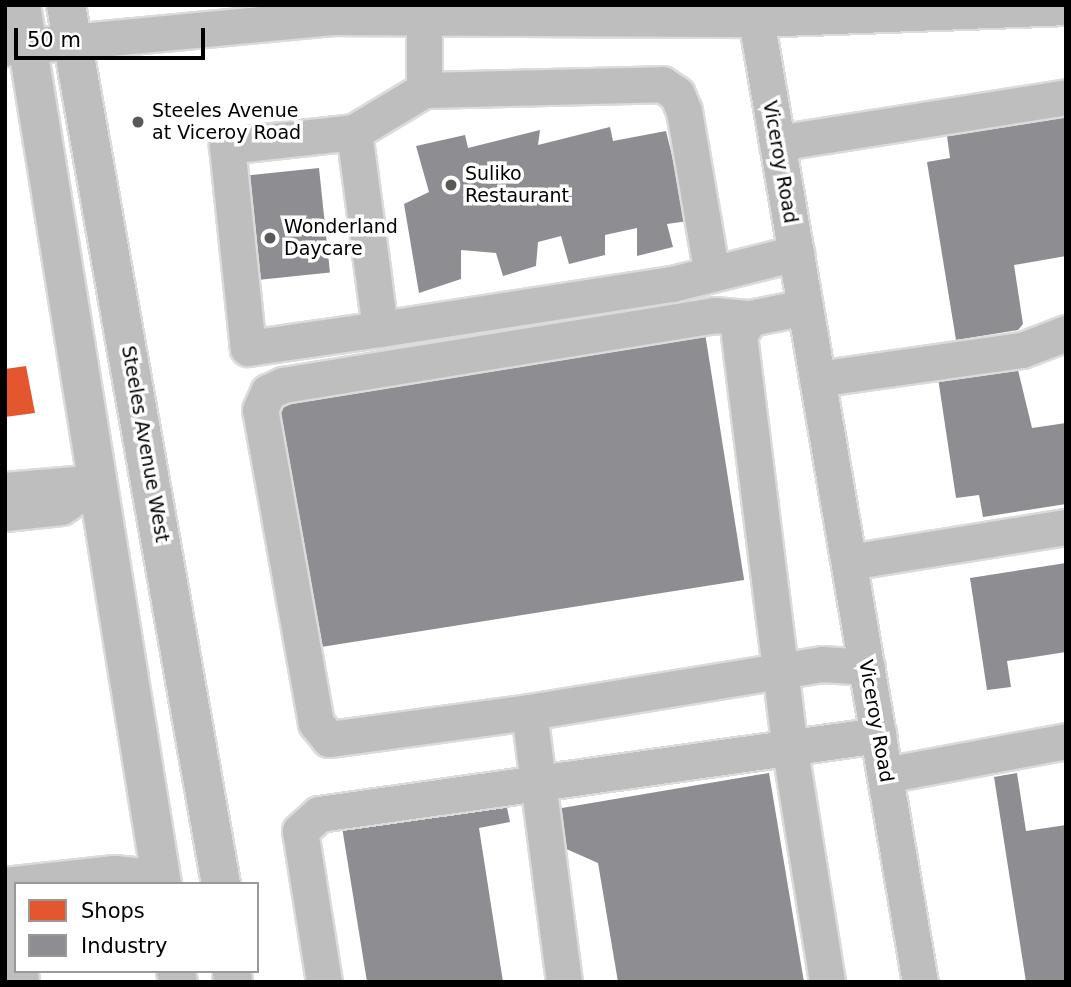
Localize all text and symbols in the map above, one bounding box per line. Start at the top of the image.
scale bar [18,14,208,58]
text: 50 m [27,28,81,52]
street label: Viceroy Road [758,99,802,225]
place label: Steeles Avenue at Viceroy Road [152,100,301,144]
marker: Steeles Avenue at Viceroy Road [130,114,146,130]
place label: Suliko Restaurant [465,163,569,207]
marker: Suliko Restaurant [443,177,459,193]
place label: Wonderland Daycare [284,216,398,260]
marker: Wonderland Daycare [262,230,278,246]
street label: Steeles Avenue West [116,344,174,544]
street label: Viceroy Road [854,658,898,784]
legend [14,882,259,973]
text: Shops [81,899,145,923]
text: Industry [81,934,167,958]

